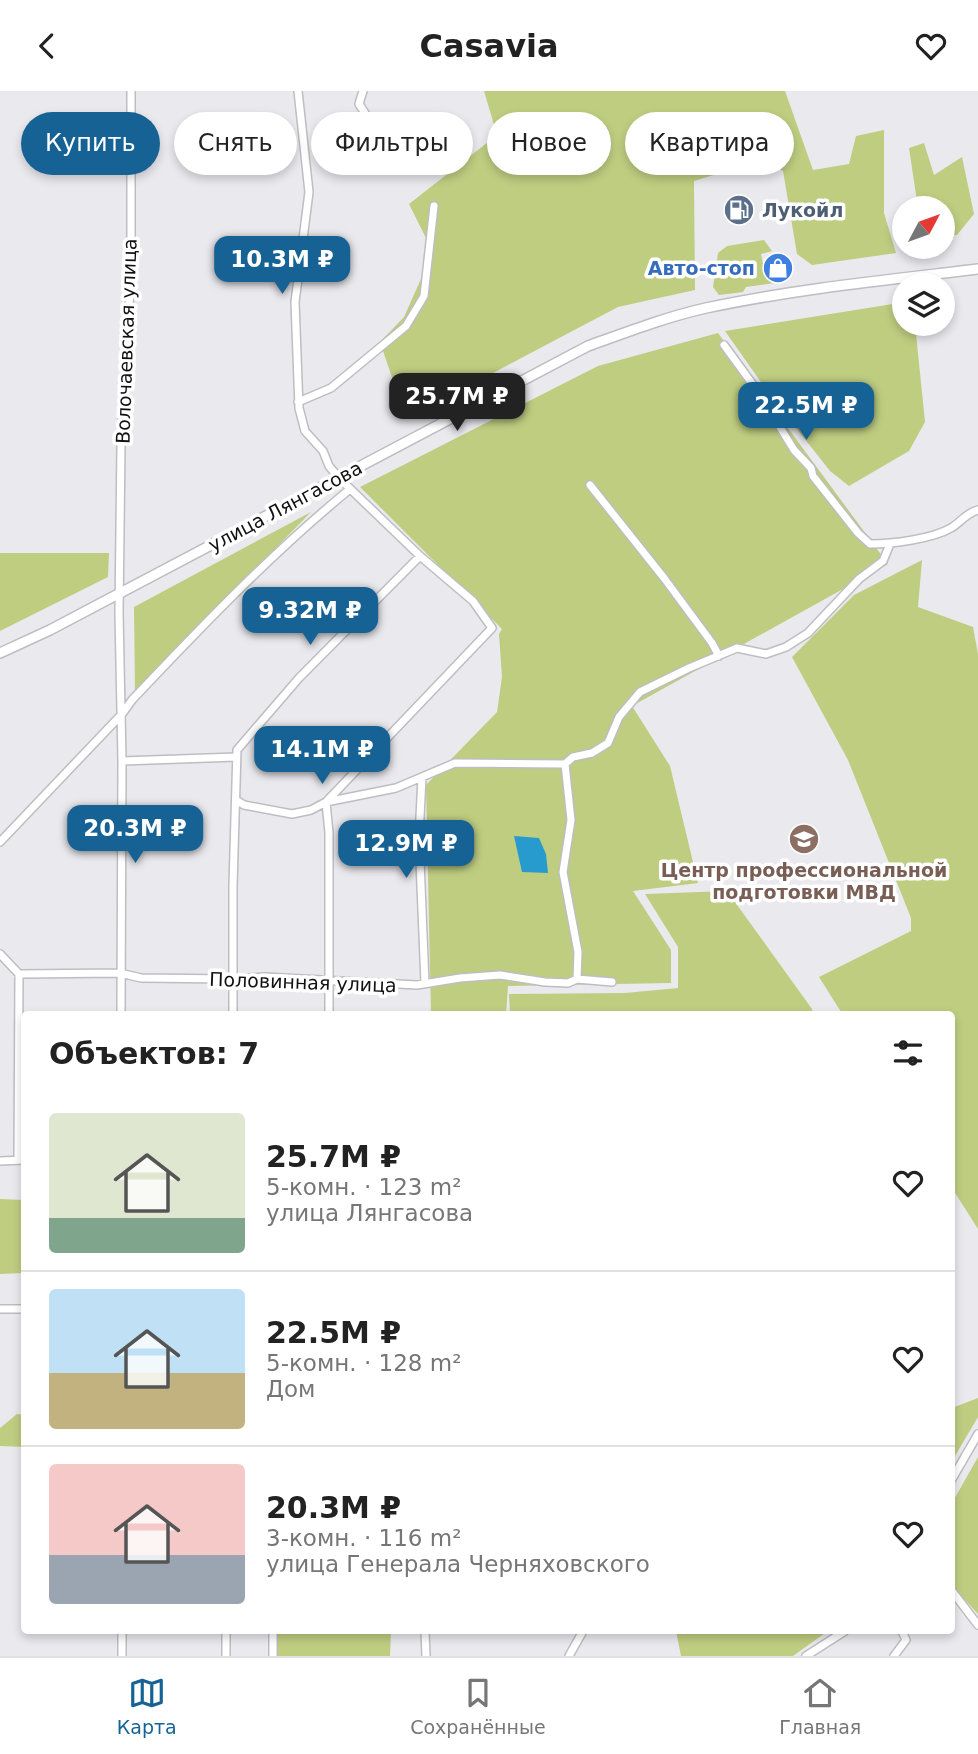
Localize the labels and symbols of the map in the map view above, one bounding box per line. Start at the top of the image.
fuel station icon: Лукойл [722,193,756,227]
north arrow [892,196,956,259]
place label: Лукойл [762,199,843,221]
pin: 10.3M ₽ [217,237,347,296]
street label: Волочаевская улица [111,238,141,444]
shop icon: Авто-стоп [761,251,795,285]
place label: Авто-стоп [648,257,755,279]
pin: 25.7M ₽ [392,373,522,433]
pin: 22.5M ₽ [741,383,871,442]
street label: улица Лянгасова [204,456,366,556]
pin: 9.32M ₽ [245,587,375,647]
pin: 14.1M ₽ [257,727,387,786]
pin: 20.3M ₽ [70,805,200,865]
pin: 12.9M ₽ [341,821,471,880]
school or university icon: Центр профессиональной подготовки МВД [787,822,821,856]
place label: Центр профессиональной подготовки МВД [661,859,947,903]
street label: Половинная улица [209,968,397,996]

